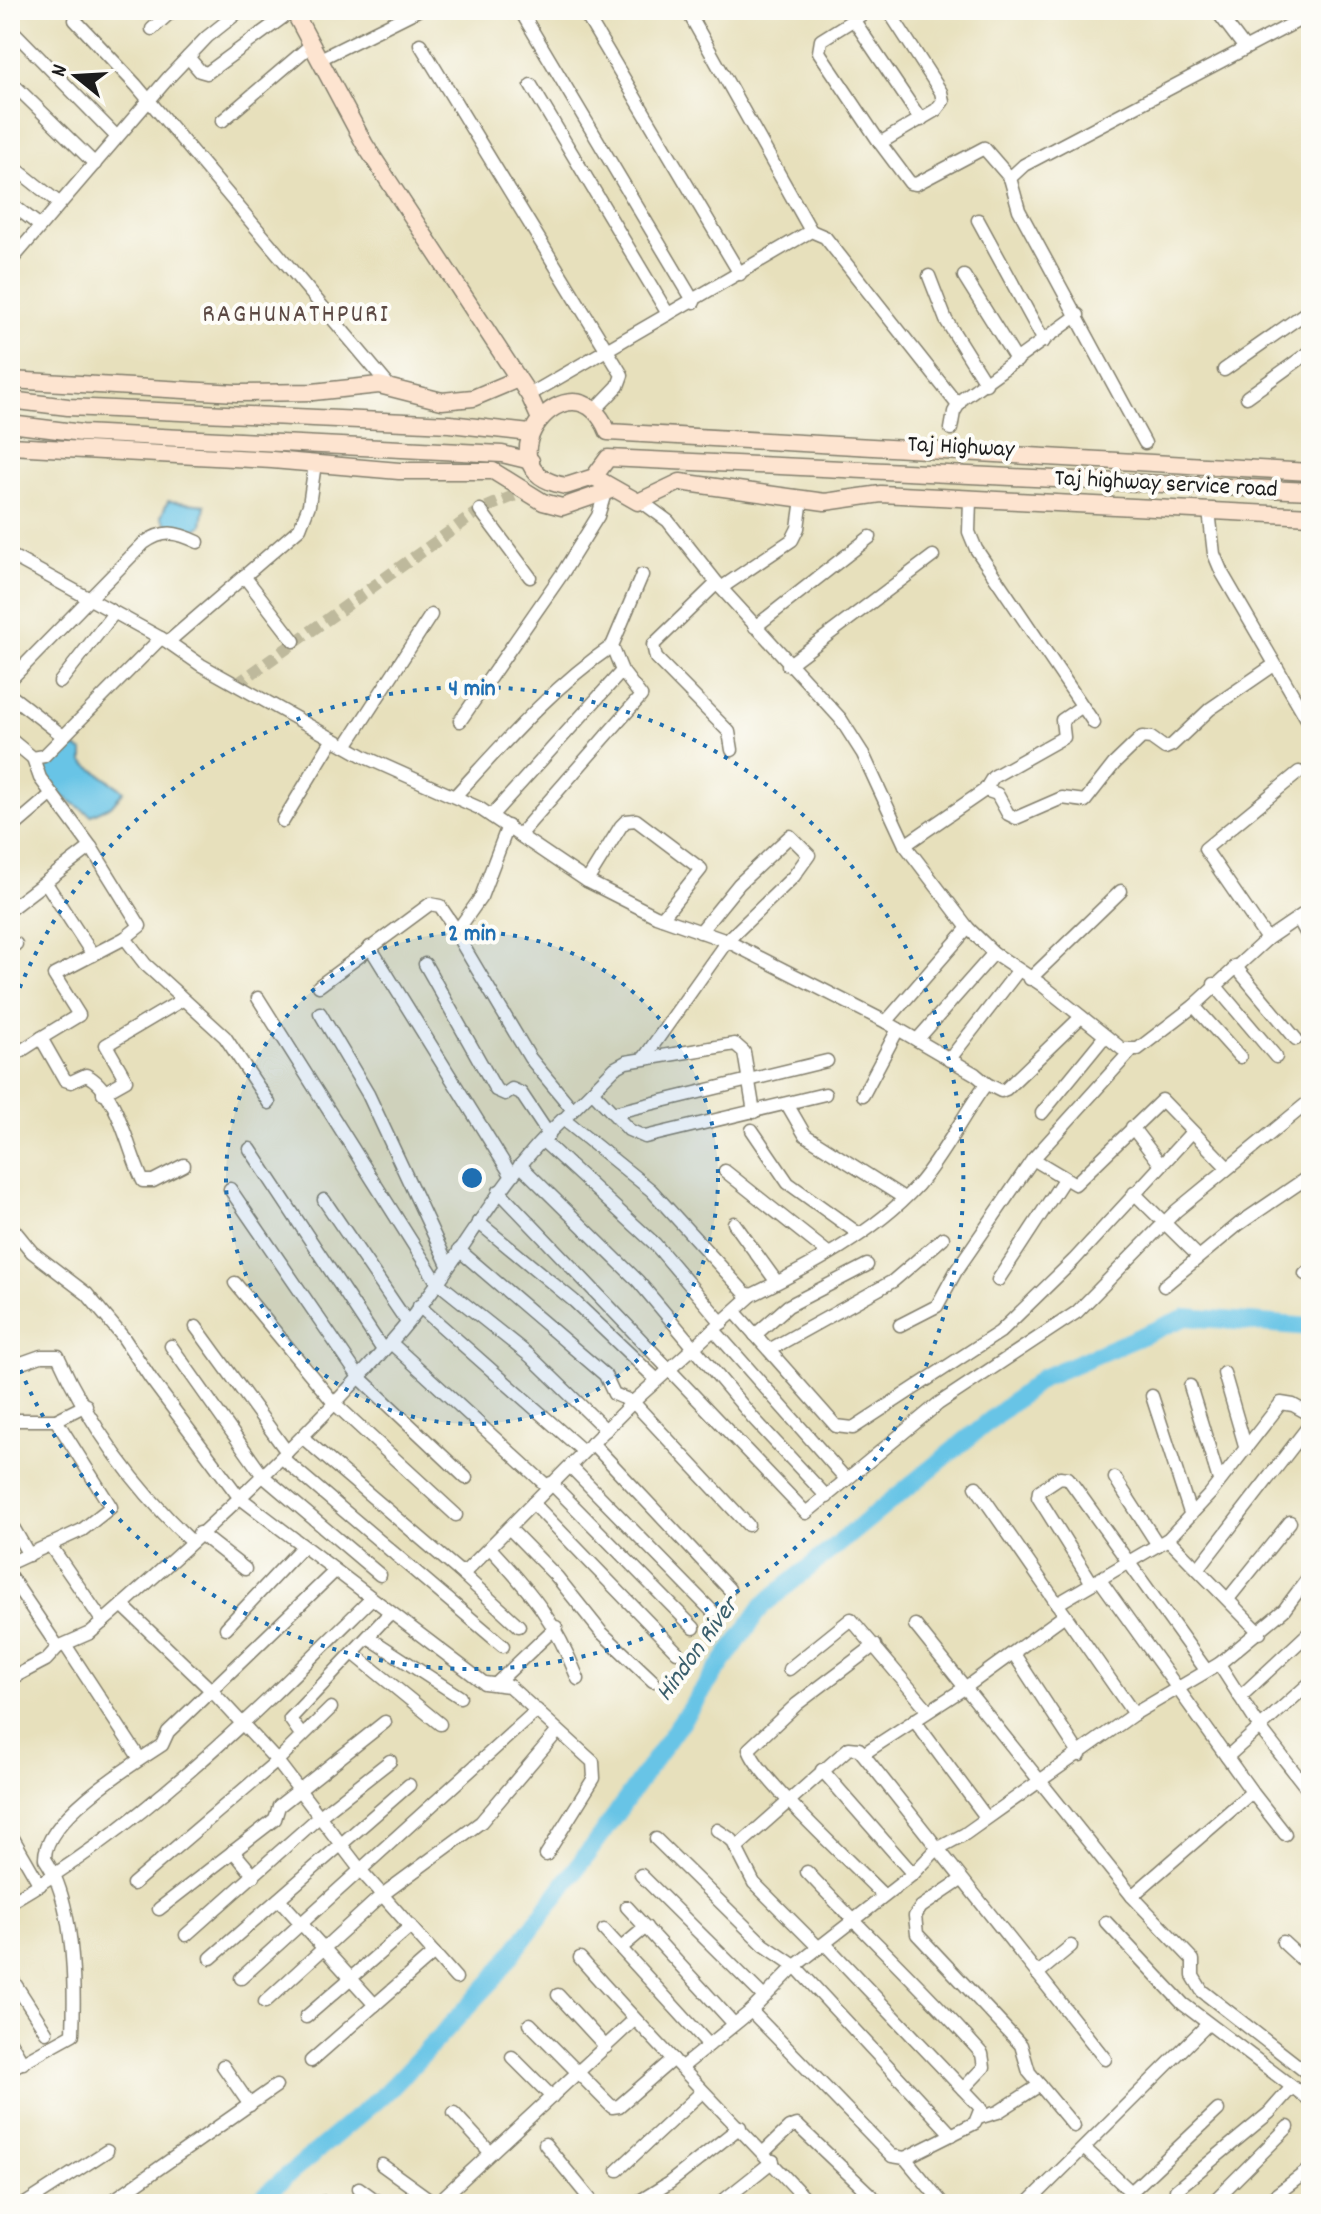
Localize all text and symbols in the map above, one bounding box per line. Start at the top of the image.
north arrow [36,36,116,116]
text: N [44,61,77,81]
district label: RAGHUNATHPURI [202,297,390,334]
street label: Taj Highway [907,428,1017,468]
street label: Taj highway service road [1054,462,1278,508]
text: 4 min [448,673,496,707]
text: 2 min [448,918,496,952]
centre of rings [458,1164,486,1192]
water label: Hindon River [647,1587,751,1710]

